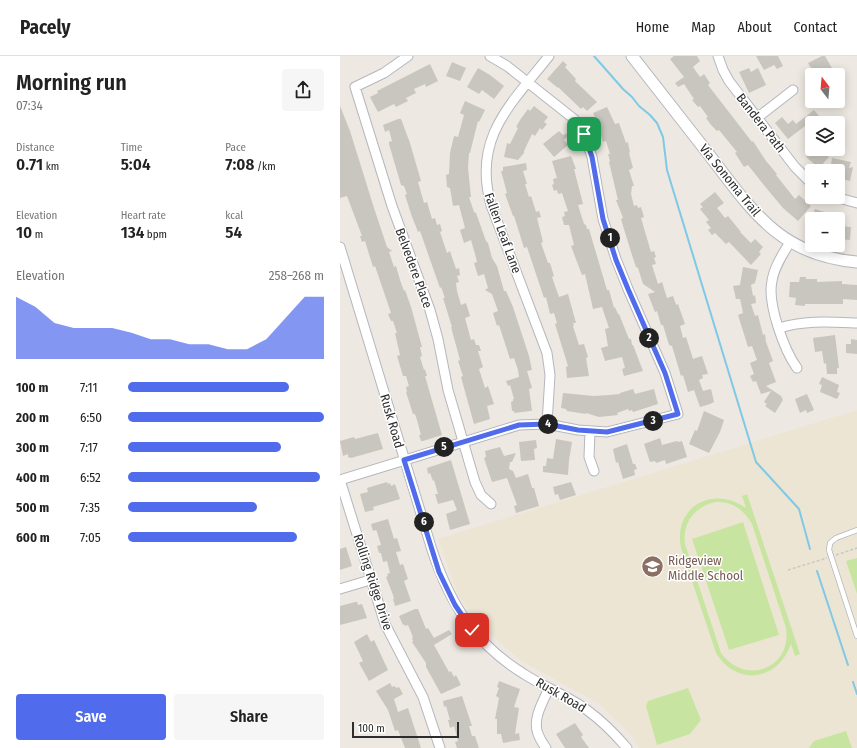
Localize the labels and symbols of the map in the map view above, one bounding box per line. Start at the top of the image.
north arrow [805,68,845,108]
street label: Bandera Path [733,90,789,156]
pin [567,117,601,151]
street label: Via Sonoma Trail [696,141,764,220]
street label: Fallen Leaf Lane [481,191,525,275]
street label: Belvedere Place [393,226,435,310]
pin: 1 [600,228,620,248]
pin: 2 [639,328,659,348]
street label: Rusk Road [377,392,407,450]
pin: 3 [643,411,663,431]
pin: 4 [538,414,558,434]
pin: 5 [434,437,454,457]
pin: 6 [414,512,434,532]
street label: Rolling Ridge Drive [350,532,396,632]
place label: Ridgeview Middle School [668,553,744,583]
school or university icon: Ridgeview Middle School [639,554,665,580]
pin [455,613,489,647]
street label: Rusk Road [533,675,589,715]
scale bar [352,720,459,739]

